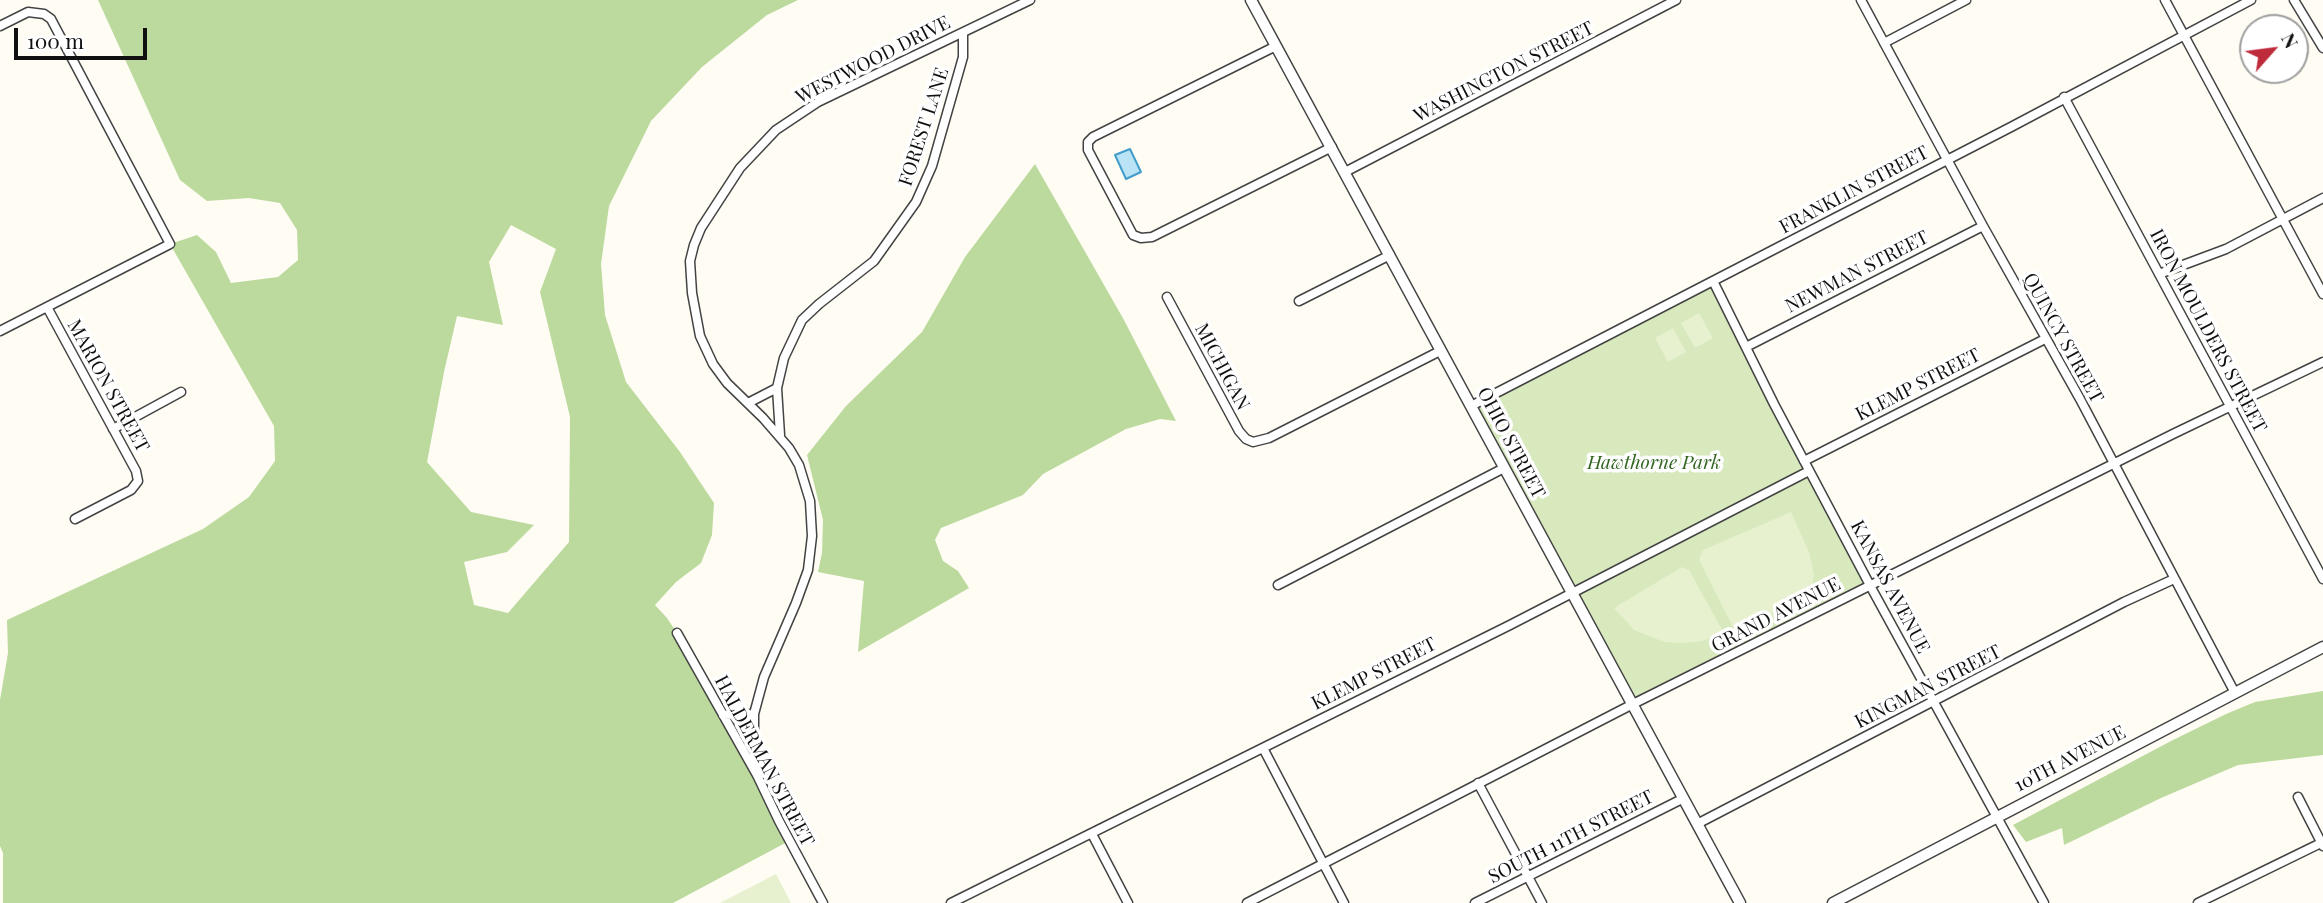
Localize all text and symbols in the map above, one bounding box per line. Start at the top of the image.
street label: WESTWOOD DRIVE [792,11,954,109]
scale bar [18,14,150,58]
north arrow [2239,14,2309,84]
street label: WASHINGTON STREET [1410,17,1598,127]
text: 100 m [27,26,84,54]
text: N [2276,28,2305,52]
street label: FOREST LANE [894,65,954,189]
street label: FRANKLIN STREET [1776,141,1932,239]
street label: IRON MOULDERS STREET [2145,225,2271,437]
street label: NEWMAN STREET [1782,226,1932,318]
street label: QUINCY STREET [2018,269,2108,407]
street label: MARION STREET [62,316,154,456]
street label: MICHIGAN [1190,320,1254,414]
street label: KLEMP STREET [1852,344,1984,426]
street label: OHIO STREET [1472,383,1550,503]
park label: Hawthorne Park [1587,452,1721,474]
street label: KANSAS AVENUE [1845,517,1935,657]
street label: GRAND AVENUE [1708,573,1844,657]
street label: KLEMP STREET [1308,633,1440,715]
street label: KINGMAN STREET [1851,640,2005,734]
street label: HALDERMAN STREET [709,672,819,850]
street label: 10TH AVENUE [2011,721,2129,797]
street label: SOUTH 11TH STREET [1485,785,1657,889]

